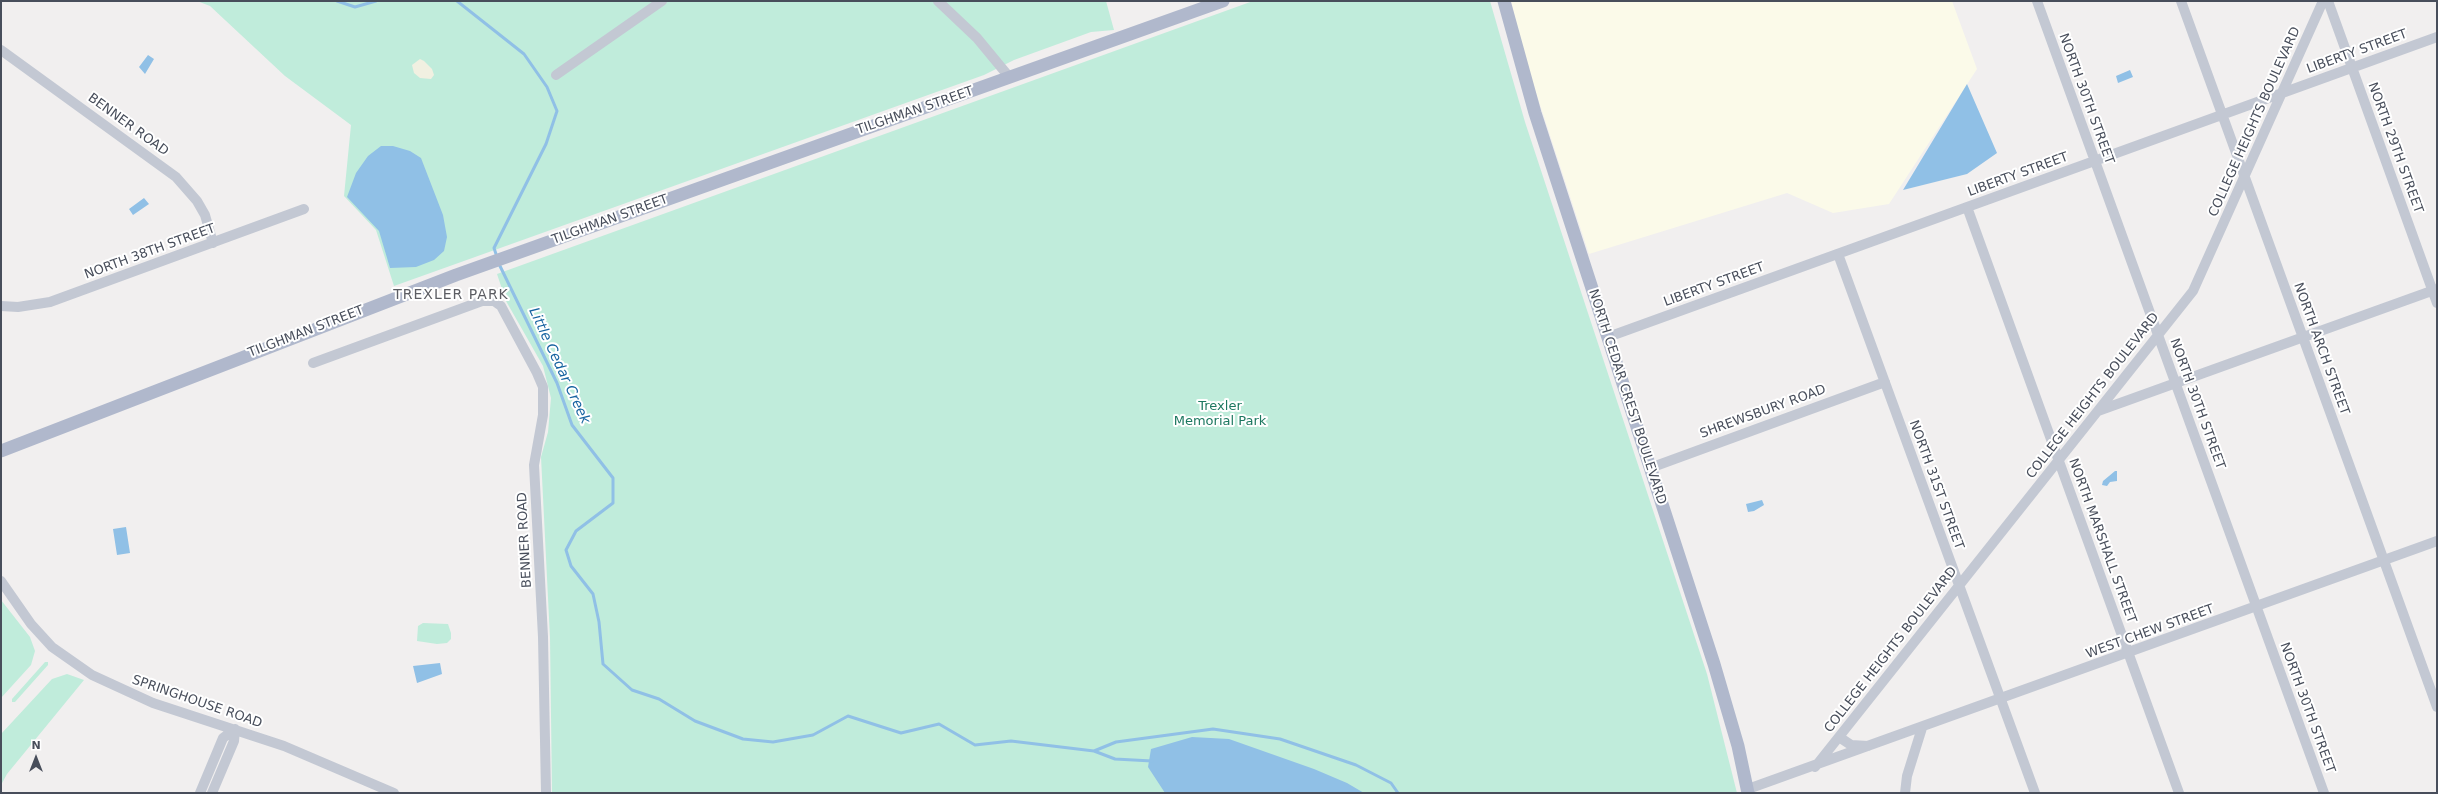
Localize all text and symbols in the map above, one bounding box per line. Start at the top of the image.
street label: COLLEGE HEIGHTS BOULEVARD [2206,25,2304,219]
street label: LIBERTY STREET [2305,27,2409,77]
street label: NORTH 30TH STREET [2055,32,2117,166]
street label: NORTH 29TH STREET [2364,81,2426,215]
street label: TILGHMAN STREET [855,84,975,138]
street label: BENNER ROAD [85,91,171,159]
street label: LIBERTY STREET [1966,150,2070,200]
street label: TILGHMAN STREET [550,192,670,248]
street label: NORTH 38TH STREET [83,221,217,283]
street label: LIBERTY STREET [1662,260,1766,310]
street label: NORTH ARCH STREET [2290,281,2352,417]
district label: TREXLER PARK [393,287,509,303]
street label: NORTH CEDAR CREST BOULEVARD [1585,287,1669,507]
street label: TILGHMAN STREET [246,303,366,361]
water label: Little Cedar Creek [525,305,593,427]
street label: COLLEGE HEIGHTS BOULEVARD [2023,310,2163,482]
street label: NORTH 30TH STREET [2166,337,2228,471]
street label: SHREWSBURY ROAD [1698,382,1828,442]
park label: Trexler Memorial Park [1174,399,1266,430]
street label: NORTH 31ST STREET [1905,418,1967,552]
street label: NORTH MARSHALL STREET [2065,457,2139,625]
street label: BENNER ROAD [515,492,535,588]
street label: COLLEGE HEIGHTS BOULEVARD [1821,564,1961,736]
street label: WEST CHEW STREET [2084,602,2216,662]
street label: NORTH 30TH STREET [2276,641,2338,775]
street label: SPRINGHOUSE ROAD [130,672,264,732]
north arrow [16,738,56,778]
text: N [31,739,41,752]

